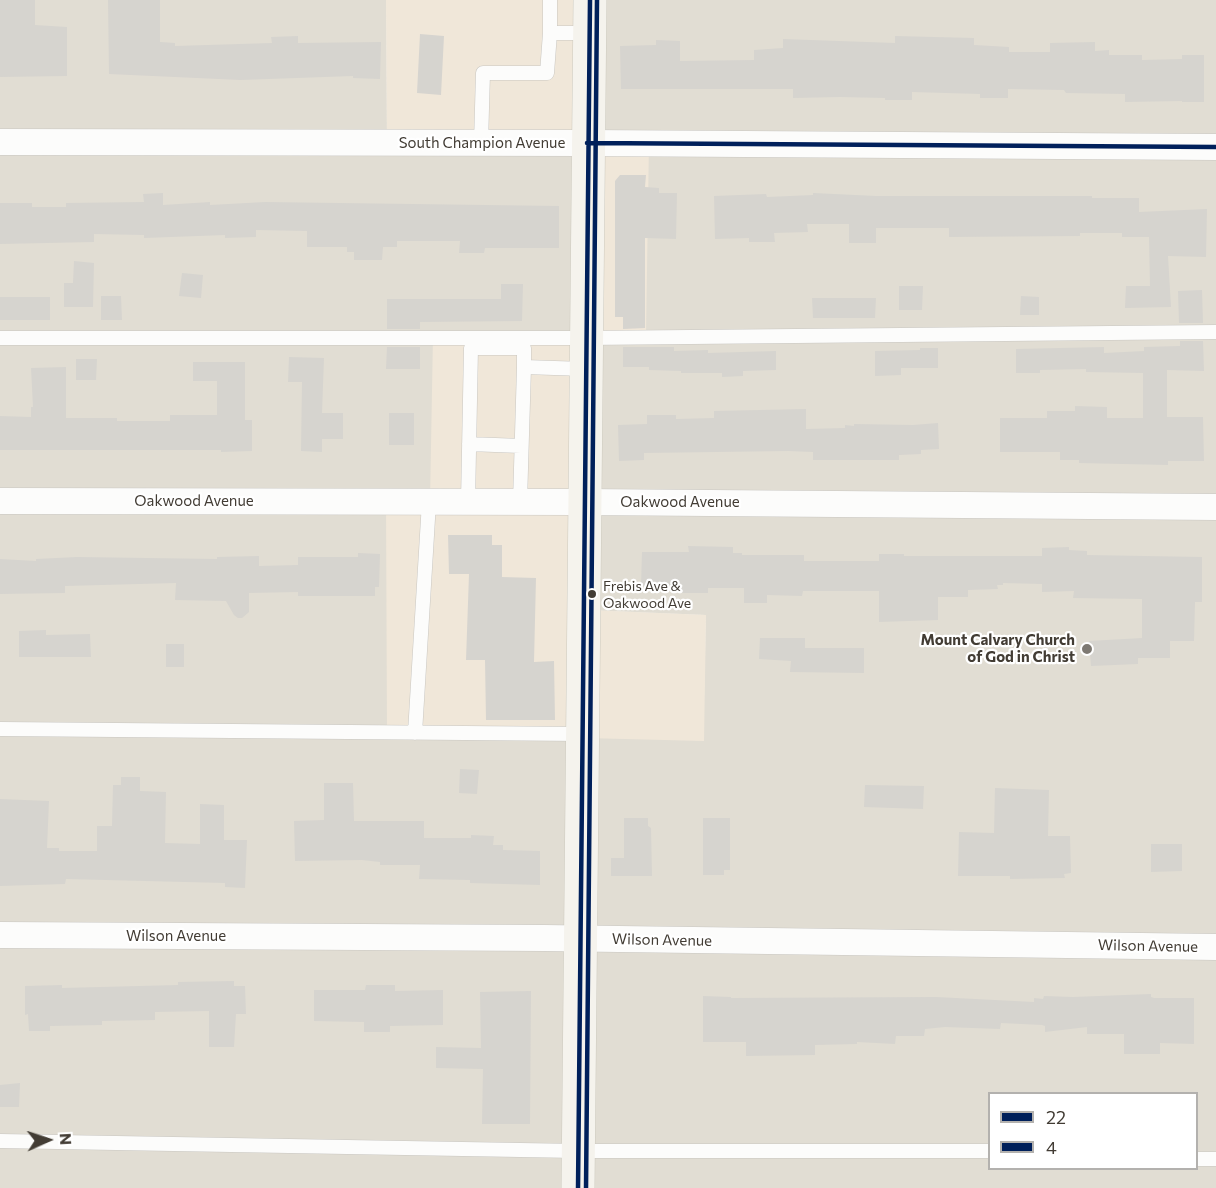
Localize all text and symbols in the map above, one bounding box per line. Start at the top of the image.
street label: South Champion Avenue [399,134,565,152]
street label: Oakwood Avenue [134,492,254,510]
street label: Oakwood Avenue [620,493,740,511]
place label: Frebis Ave & Oakwood Ave [603,578,691,610]
marker: Frebis Ave & Oakwood Ave [586,588,598,600]
place label: Mount Calvary Church of God in Christ [920,631,1075,666]
marker: Mount Calvary Church of God in Christ [1080,642,1094,656]
street label: Wilson Avenue [126,927,226,945]
street label: Wilson Avenue [612,930,712,950]
street label: Wilson Avenue [1098,936,1198,956]
legend [988,1092,1198,1170]
text: 22 [1046,1106,1066,1128]
north arrow [18,1110,78,1170]
text: N [57,1133,76,1146]
text: 4 [1046,1136,1057,1158]

